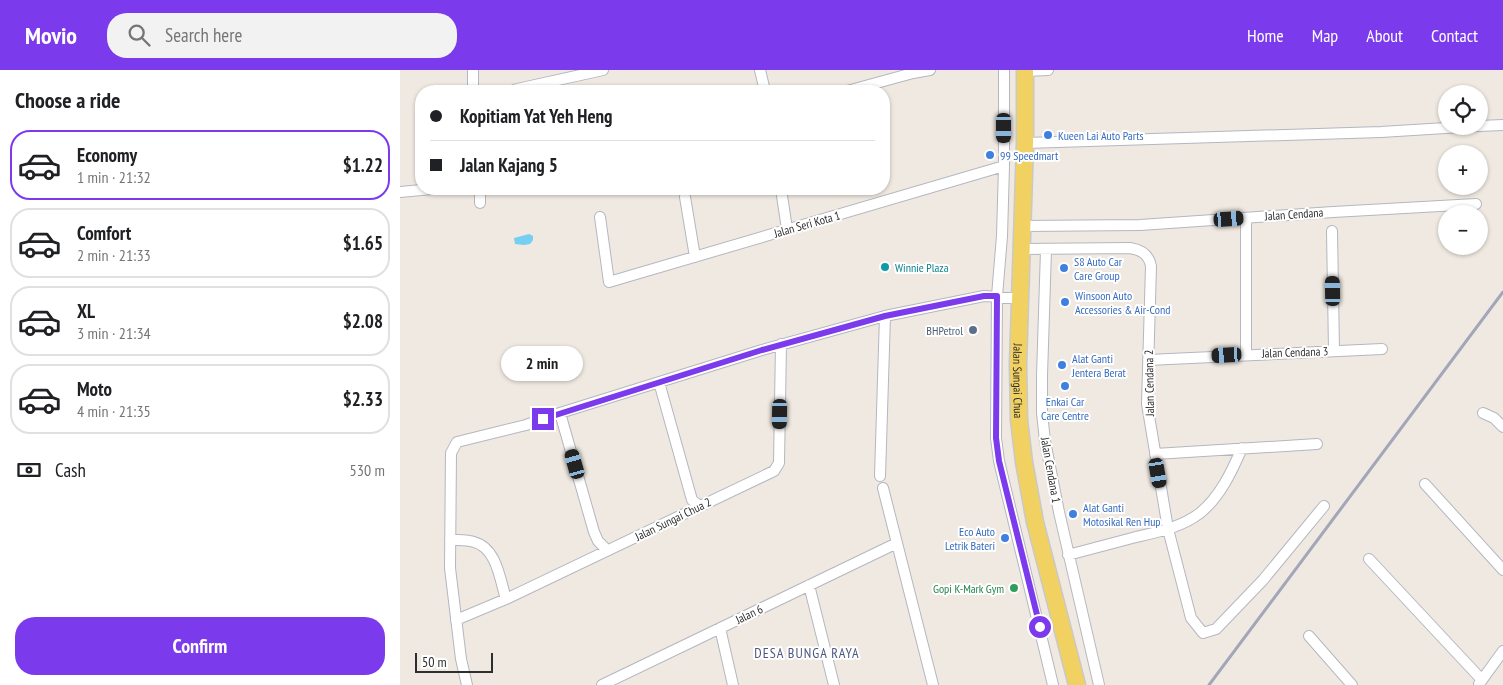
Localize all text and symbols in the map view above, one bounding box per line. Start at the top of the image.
search box [107,13,457,58]
text: Movio [25,20,77,51]
icon: search [125,21,153,49]
text: Search here [165,23,242,47]
text: Home [1247,24,1284,47]
text: Map [1312,24,1338,47]
text: About [1366,24,1403,47]
text: Contact [1431,24,1478,47]
map controls [1438,85,1488,255]
button: locate [1438,85,1488,135]
text: Choose a ride [15,86,120,114]
text: Kopitiam Yat Yeh Heng [460,104,613,128]
car [996,113,1011,143]
place label: Kueen Lai Auto Parts [1058,128,1144,143]
marker: Kueen Lai Auto Parts [1042,129,1054,141]
icon: car [17,143,62,188]
text: Economy [77,143,137,167]
button: + [1438,145,1488,195]
place label: 99 Speedmart [1000,148,1059,163]
marker: 99 Speedmart [984,149,996,161]
text: $1.22 [343,153,383,177]
text: Jalan Kajang 5 [460,153,558,177]
text: 1 min · 21:32 [77,167,151,187]
street label: Jalan Cendana [1263,204,1324,224]
button: − [1438,205,1488,255]
street label: Jalan Seri Kota 1 [771,207,842,241]
car [1213,210,1244,228]
icon: car [17,221,62,266]
text: Comfort [77,221,131,245]
text: $1.65 [343,231,383,255]
text: 2 min · 21:33 [77,245,151,265]
place label: S8 Auto Car Care Group [1074,254,1123,283]
place label: Winnie Plaza [895,260,949,275]
marker: Winnie Plaza [879,261,891,273]
marker: S8 Auto Car Care Group [1058,262,1070,274]
car [1325,276,1340,306]
place label: Winsoon Auto Accessories & Air-Cond [1075,288,1170,317]
marker: Winsoon Auto Accessories & Air-Cond [1059,296,1071,308]
icon: car [17,299,62,344]
text: XL [77,299,95,323]
text: $2.08 [343,309,383,333]
text: 3 min · 21:34 [77,323,151,343]
place label: BHPetrol [926,323,963,338]
marker: BHPetrol [967,324,979,336]
street label: Jalan Sungai Chua [1011,342,1026,419]
street label: Jalan Cendana 3 [1261,343,1328,361]
callout: 2 min [502,346,584,382]
car [1211,347,1242,363]
street label: Jalan Cendana 2 [1141,350,1157,417]
place label: Alat Ganti Jentera Berat [1071,351,1127,380]
text: 2 min [526,353,558,373]
marker: Alat Ganti Jentera Berat [1056,359,1068,371]
icon: car [17,377,62,422]
text: Moto [77,377,112,401]
marker: Enkai Car Care Centre [1059,380,1071,392]
text: $2.33 [343,387,383,411]
place label: Enkai Car Care Centre [1041,394,1089,423]
car [772,399,787,429]
text: 4 min · 21:35 [77,401,151,421]
route end [532,408,554,430]
street label: Jalan Cendana 1 [1038,435,1064,504]
car [563,448,586,480]
icon: cash [15,456,43,484]
car [1148,457,1167,489]
text: Cash [55,458,86,482]
text: 530 m [350,460,385,480]
street label: Jalan Sungai Chua 2 [632,494,713,544]
place label: Alat Ganti Motosikal Ren Hup [1083,500,1161,529]
marker: Alat Ganti Motosikal Ren Hup [1067,508,1079,520]
place label: Eco Auto Letrik Bateri [945,524,995,553]
marker: Eco Auto Letrik Bateri [999,532,1011,544]
place label: Gopi K-Mark Gym [933,581,1004,596]
marker: Gopi K-Mark Gym [1008,582,1020,594]
street label: Jalan 6 [732,601,765,627]
route start [1029,616,1051,638]
button: Confirm [15,617,385,675]
district label: DESA BUNGA RAYA [754,644,860,662]
scale bar [415,650,492,673]
text: 50 m [422,653,447,671]

